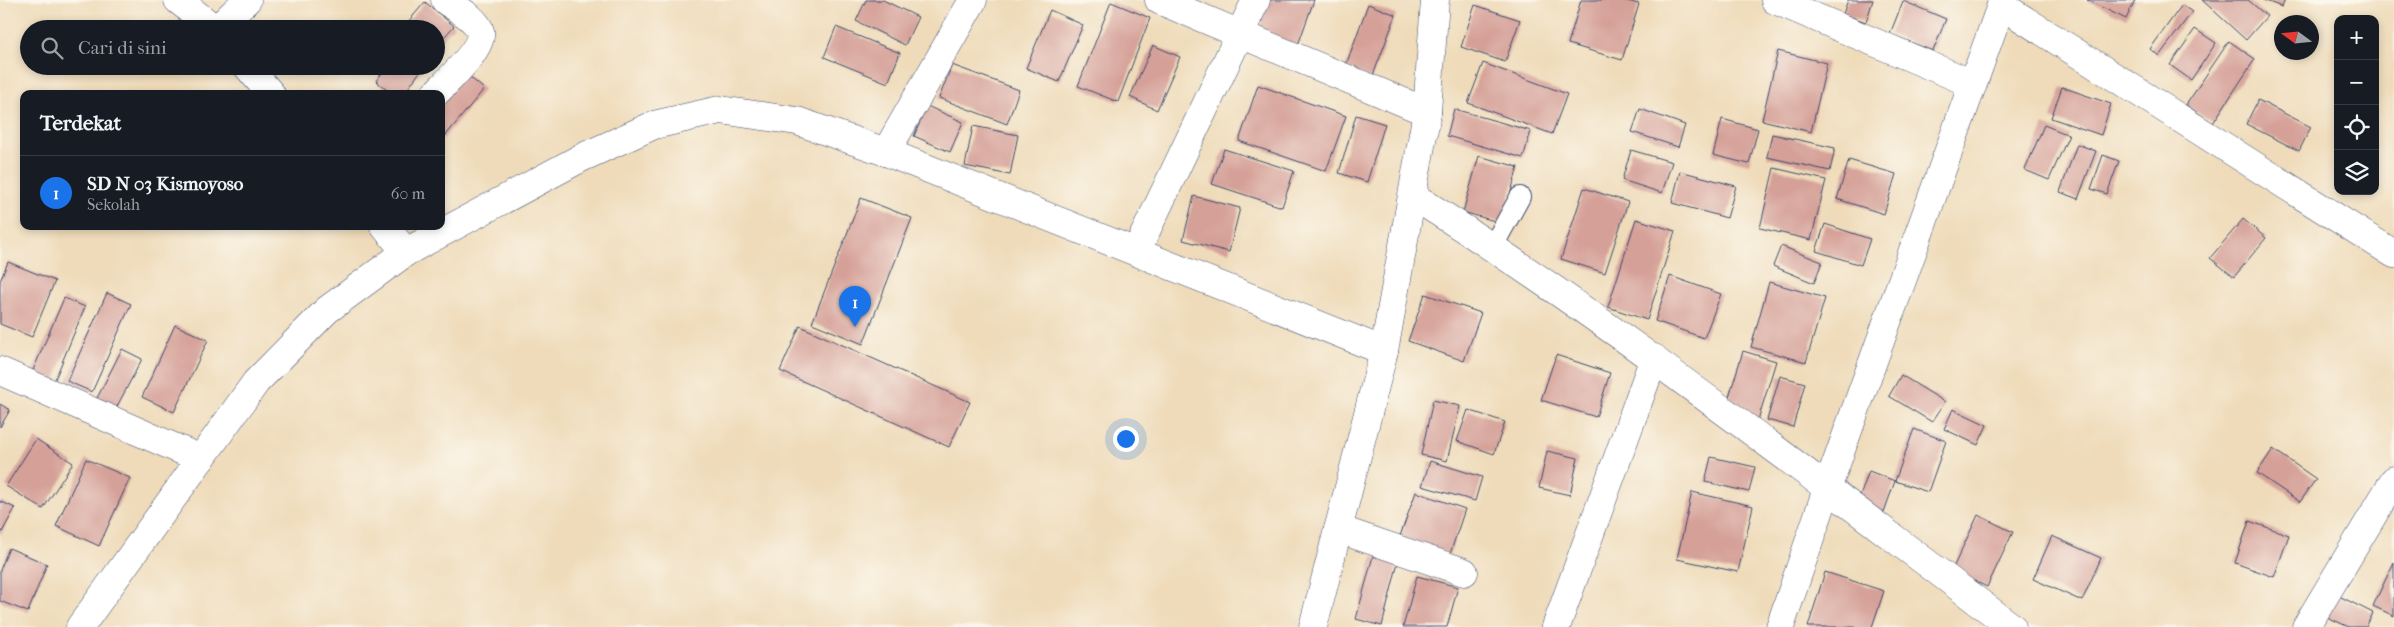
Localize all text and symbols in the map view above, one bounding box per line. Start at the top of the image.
north arrow [2274,15,2319,60]
map controls [2334,15,2379,195]
button: + [2334,15,2379,60]
search box [20,20,445,75]
icon: search [38,34,66,62]
text: Cari di sini [78,37,167,59]
button: − [2334,60,2379,105]
button: locate [2334,105,2379,150]
text: Terdekat [40,111,121,135]
button: layers [2334,150,2379,195]
text: SD N 03 Kismoyoso [87,173,243,195]
text: 1 [53,184,59,203]
text: 60 m [391,184,425,203]
text: Sekolah [87,195,140,214]
pin: 1 [839,286,871,327]
your location [1113,426,1139,452]

